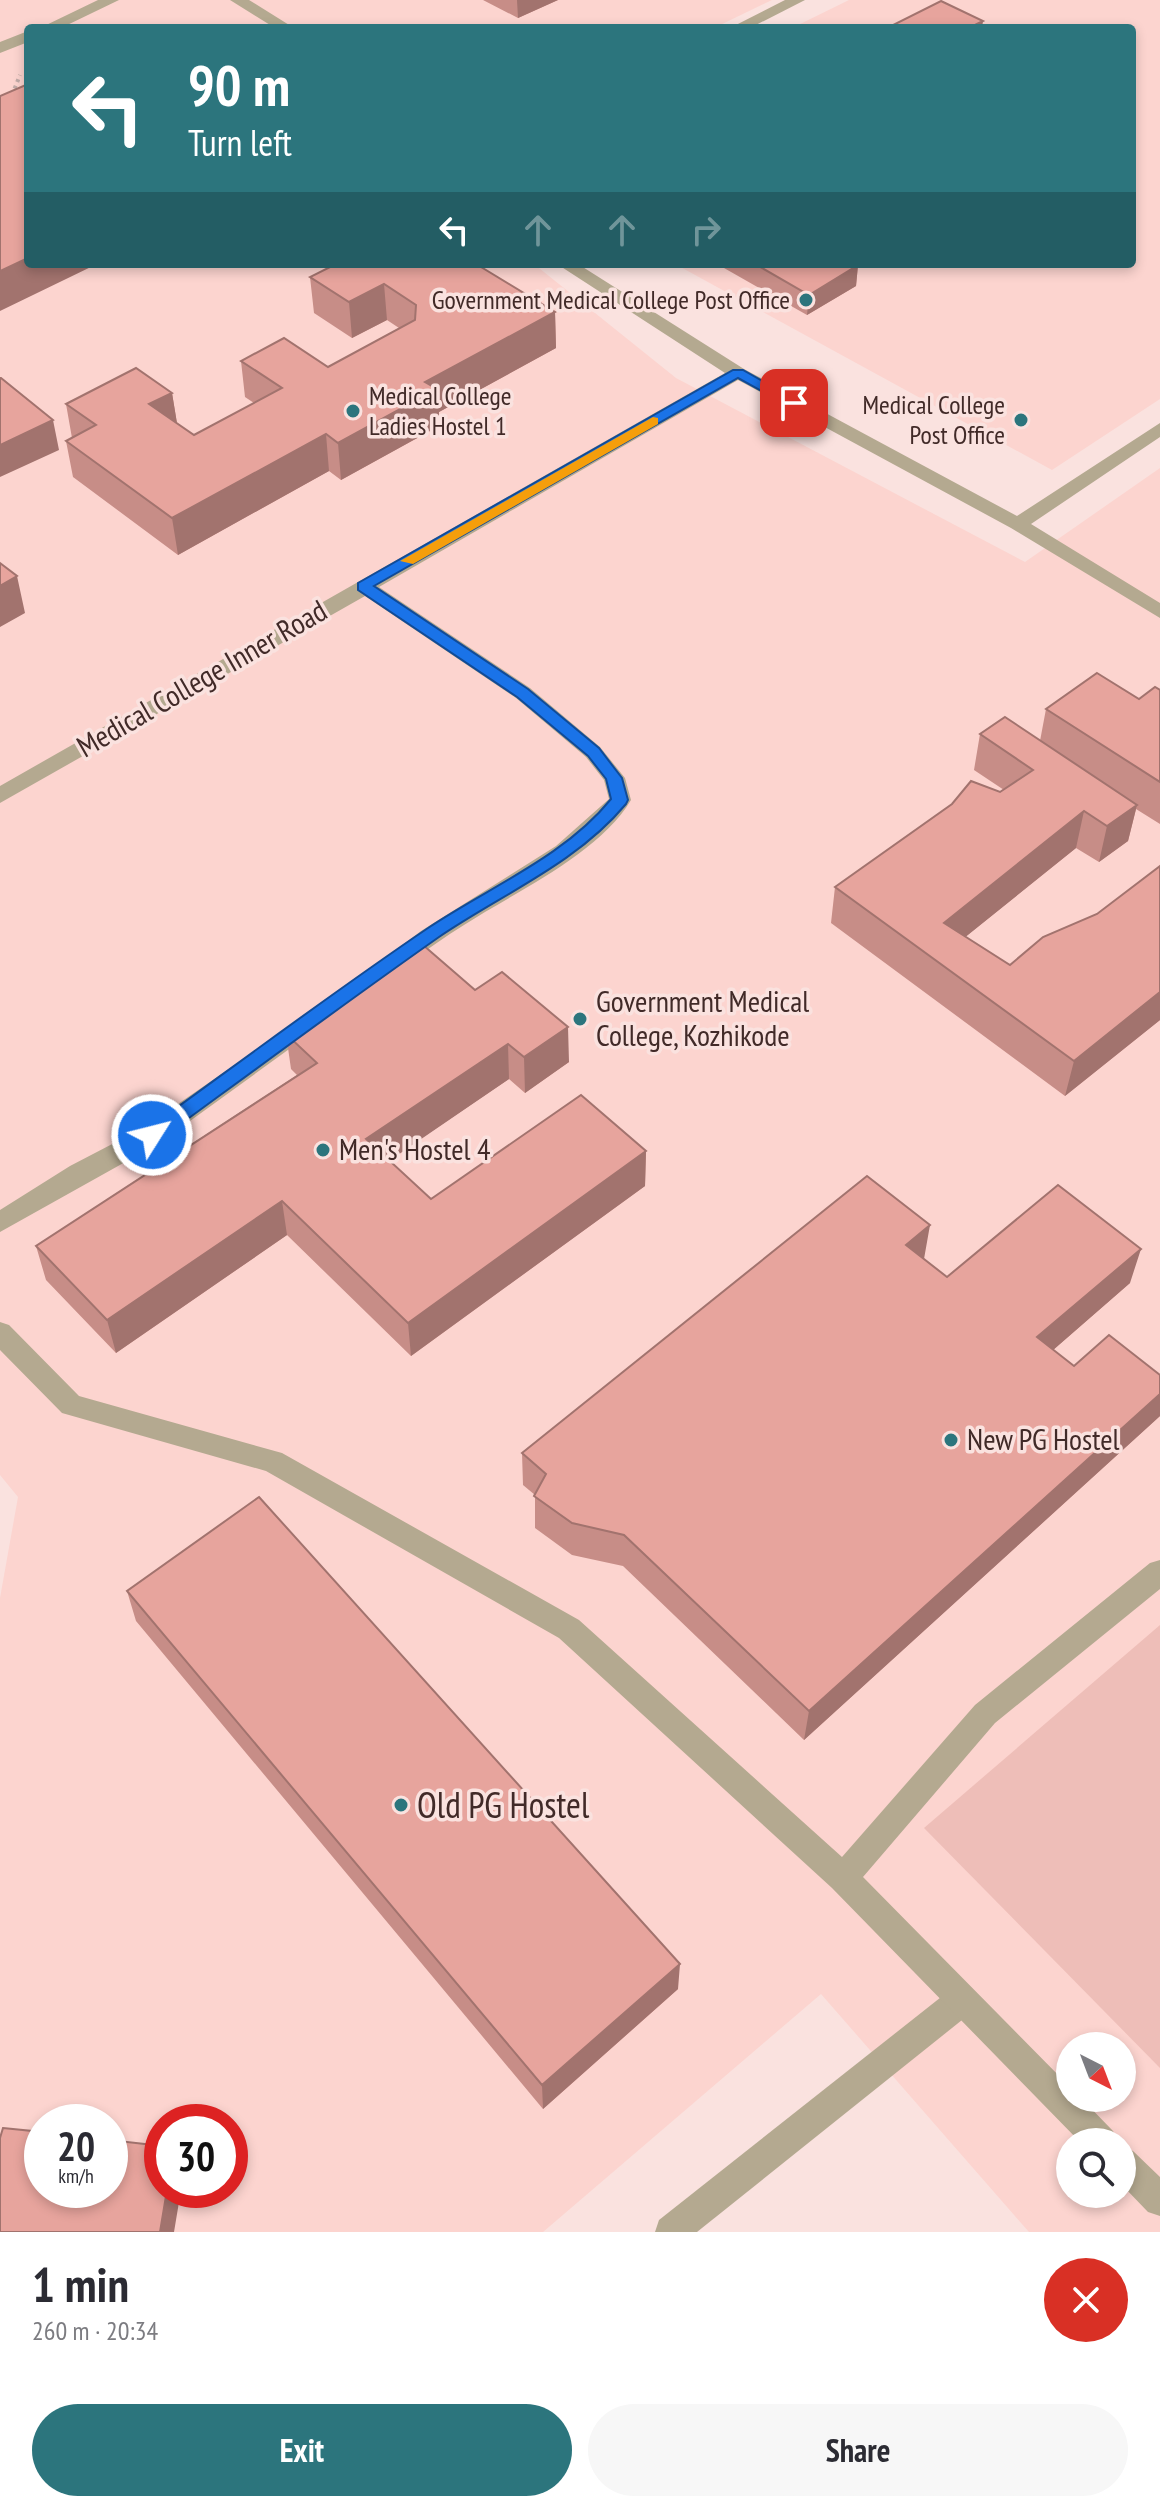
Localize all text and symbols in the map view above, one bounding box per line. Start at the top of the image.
text: 90 m [188,49,290,121]
icon: left [56,56,160,160]
text: Turn left [188,119,292,166]
icon: left [432,208,476,252]
icon: ahead [516,208,560,252]
icon: ahead [600,208,644,252]
icon: right [684,208,728,252]
place label: Government Medical College Post Office [432,283,790,316]
marker: Government Medical College Post Office [797,291,815,309]
pin [760,369,828,437]
place label: Medical College Ladies Hostel 1 [369,379,511,442]
icon: arrive [772,381,816,425]
place label: Medical College Post Office [863,388,1005,451]
marker: Medical College Ladies Hostel 1 [344,402,362,420]
marker: Medical College Post Office [1012,411,1030,429]
street label: Medical College Inner Road [69,590,333,765]
place label: Government Medical College, Kozhikode [596,981,809,1054]
marker: Government Medical College, Kozhikode [571,1010,589,1028]
position arrow [110,1093,194,1177]
place label: Men's Hostel 4 [339,1129,490,1168]
marker: Men's Hostel 4 [314,1141,332,1159]
place label: New PG Hostel [967,1419,1120,1458]
marker: New PG Hostel [942,1431,960,1449]
place label: Old PG Hostel [417,1781,590,1828]
marker: Old PG Hostel [392,1796,410,1814]
north arrow [1056,2032,1136,2112]
map controls [1056,2032,1136,2208]
speed limit sign: 30 [144,2104,248,2208]
text: 20 [57,2120,95,2172]
button: search [1056,2128,1136,2208]
text: km/h [58,2163,94,2189]
text: 1 min [32,2253,129,2315]
button: close [1044,2258,1128,2342]
text: 260 m · 20:34 [32,2314,158,2347]
button: Exit [32,2404,572,2496]
button: Share [588,2404,1128,2496]

